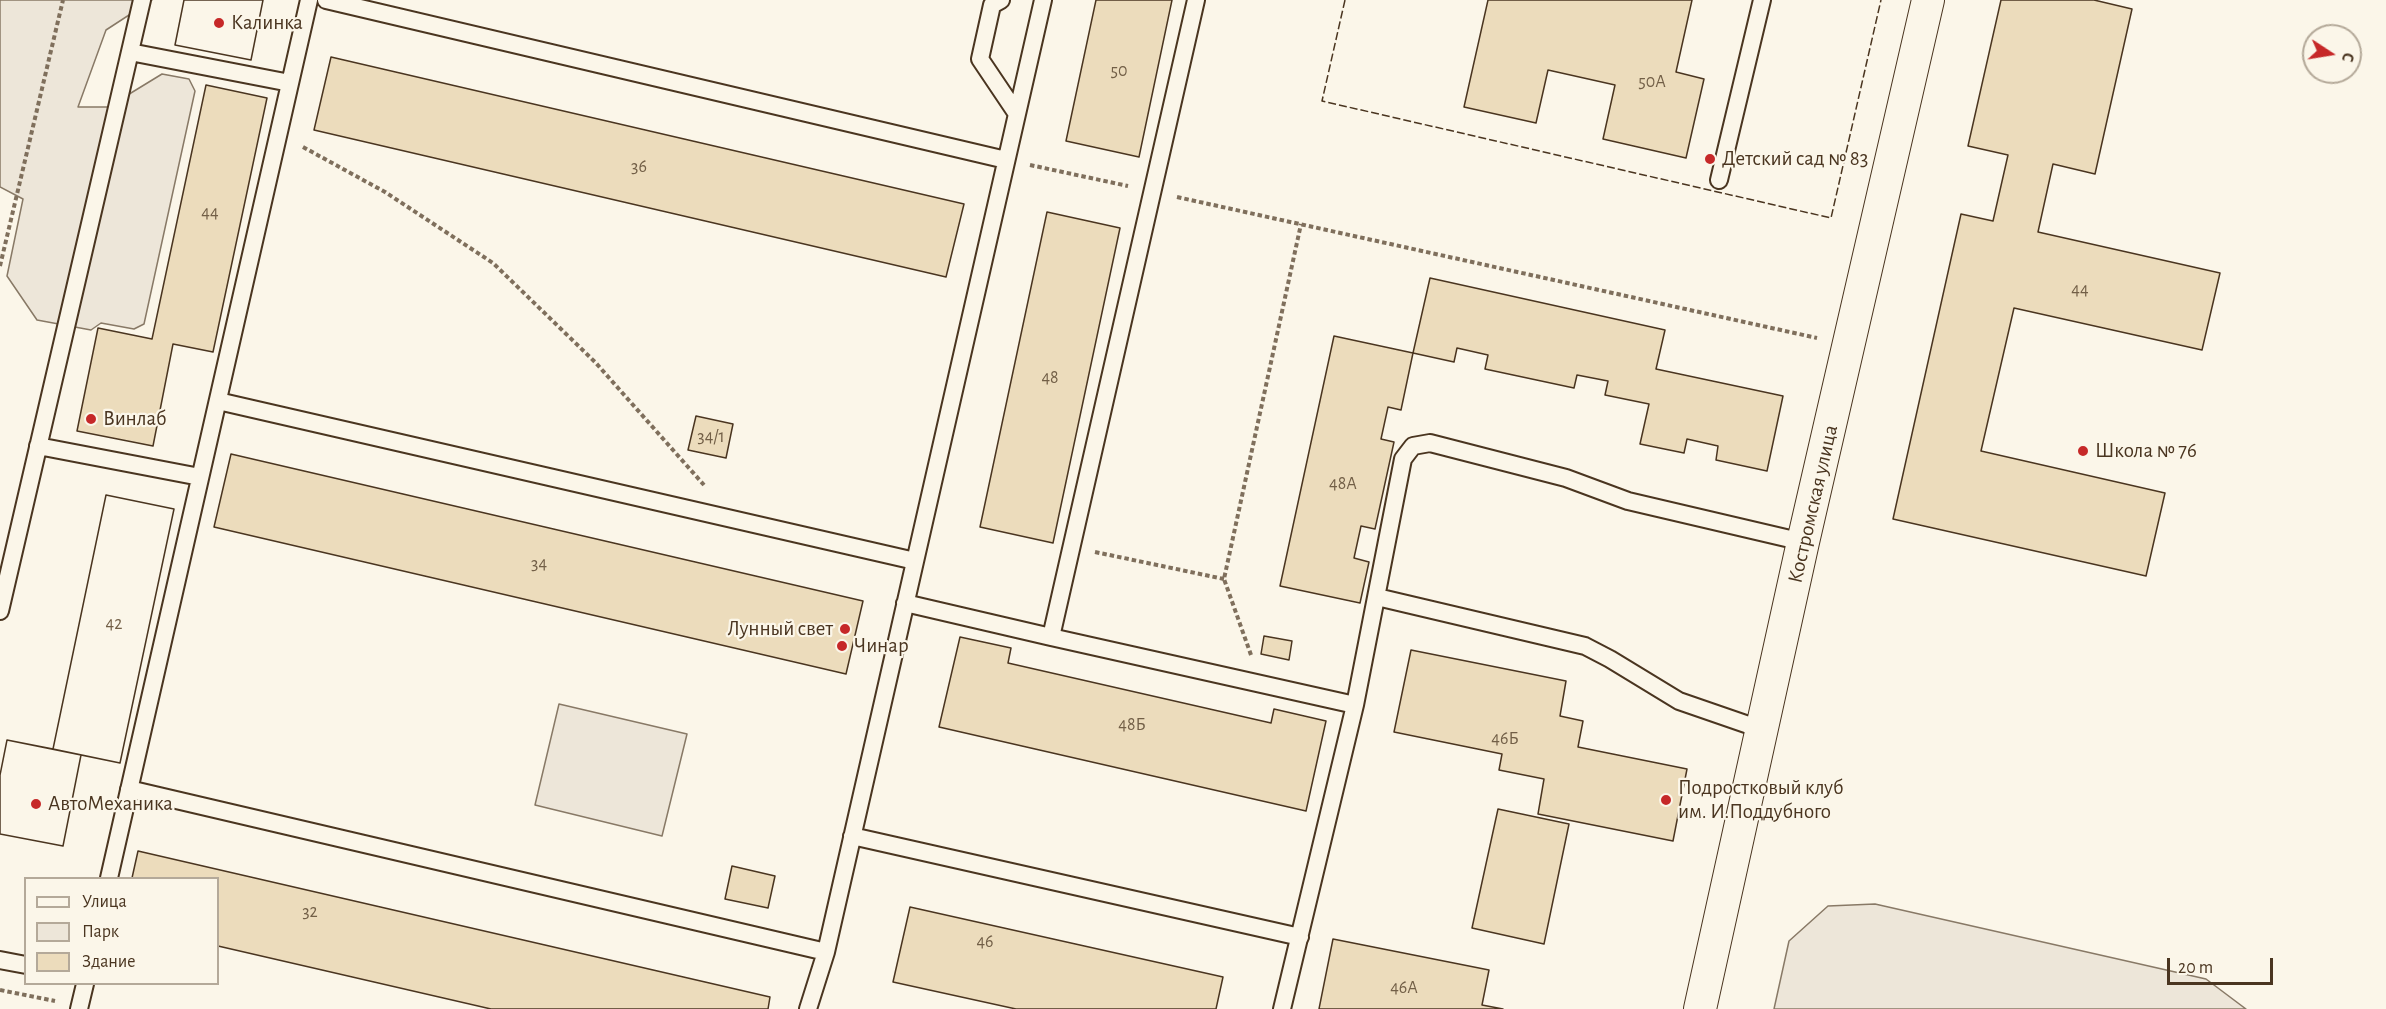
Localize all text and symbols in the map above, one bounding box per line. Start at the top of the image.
place label: Калинка [231,10,303,36]
marker: Калинка [212,16,226,30]
north arrow [2302,24,2362,84]
text: С [2339,51,2356,63]
house number: 50 [1110,60,1128,82]
house number: 50А [1638,71,1666,93]
place label: Детский сад № 83 [1722,146,1868,172]
marker: Детский сад № 83 [1703,152,1717,166]
house number: 36 [631,156,647,178]
house number: 44 [201,202,219,224]
house number: 44 [2071,279,2089,301]
house number: 48 [1041,367,1059,389]
place label: Винлаб [103,406,166,432]
marker: Винлаб [84,412,98,426]
street label: Костромская улица [1783,422,1843,586]
house number: 34/1 [697,426,725,448]
place label: Школа № 76 [2095,438,2197,464]
marker: Школа № 76 [2076,444,2090,458]
house number: 48А [1329,473,1357,495]
house number: 34 [531,553,547,575]
house number: 42 [106,613,122,635]
place label: Лунный свет [728,616,833,642]
marker: Лунный свет [838,622,852,636]
place label: Чинар [854,633,909,659]
marker: Чинар [835,639,849,653]
house number: 48Б [1118,714,1146,736]
house number: 46Б [1491,728,1519,750]
place label: Подростковый клуб им. И.Поддубного [1678,775,1844,825]
place label: АвтоМеханика [48,791,173,817]
marker: Подростковый клуб им. И.Поддубного [1659,793,1673,807]
marker: АвтоМеханика [29,797,43,811]
legend [24,877,219,985]
text: Улица [82,893,127,911]
house number: 32 [302,901,318,923]
text: Парк [82,923,119,941]
house number: 46 [976,931,994,953]
scale bar [2170,946,2276,984]
text: Здание [82,953,136,971]
text: 20 m [2178,959,2213,977]
house number: 46А [1390,977,1418,999]

